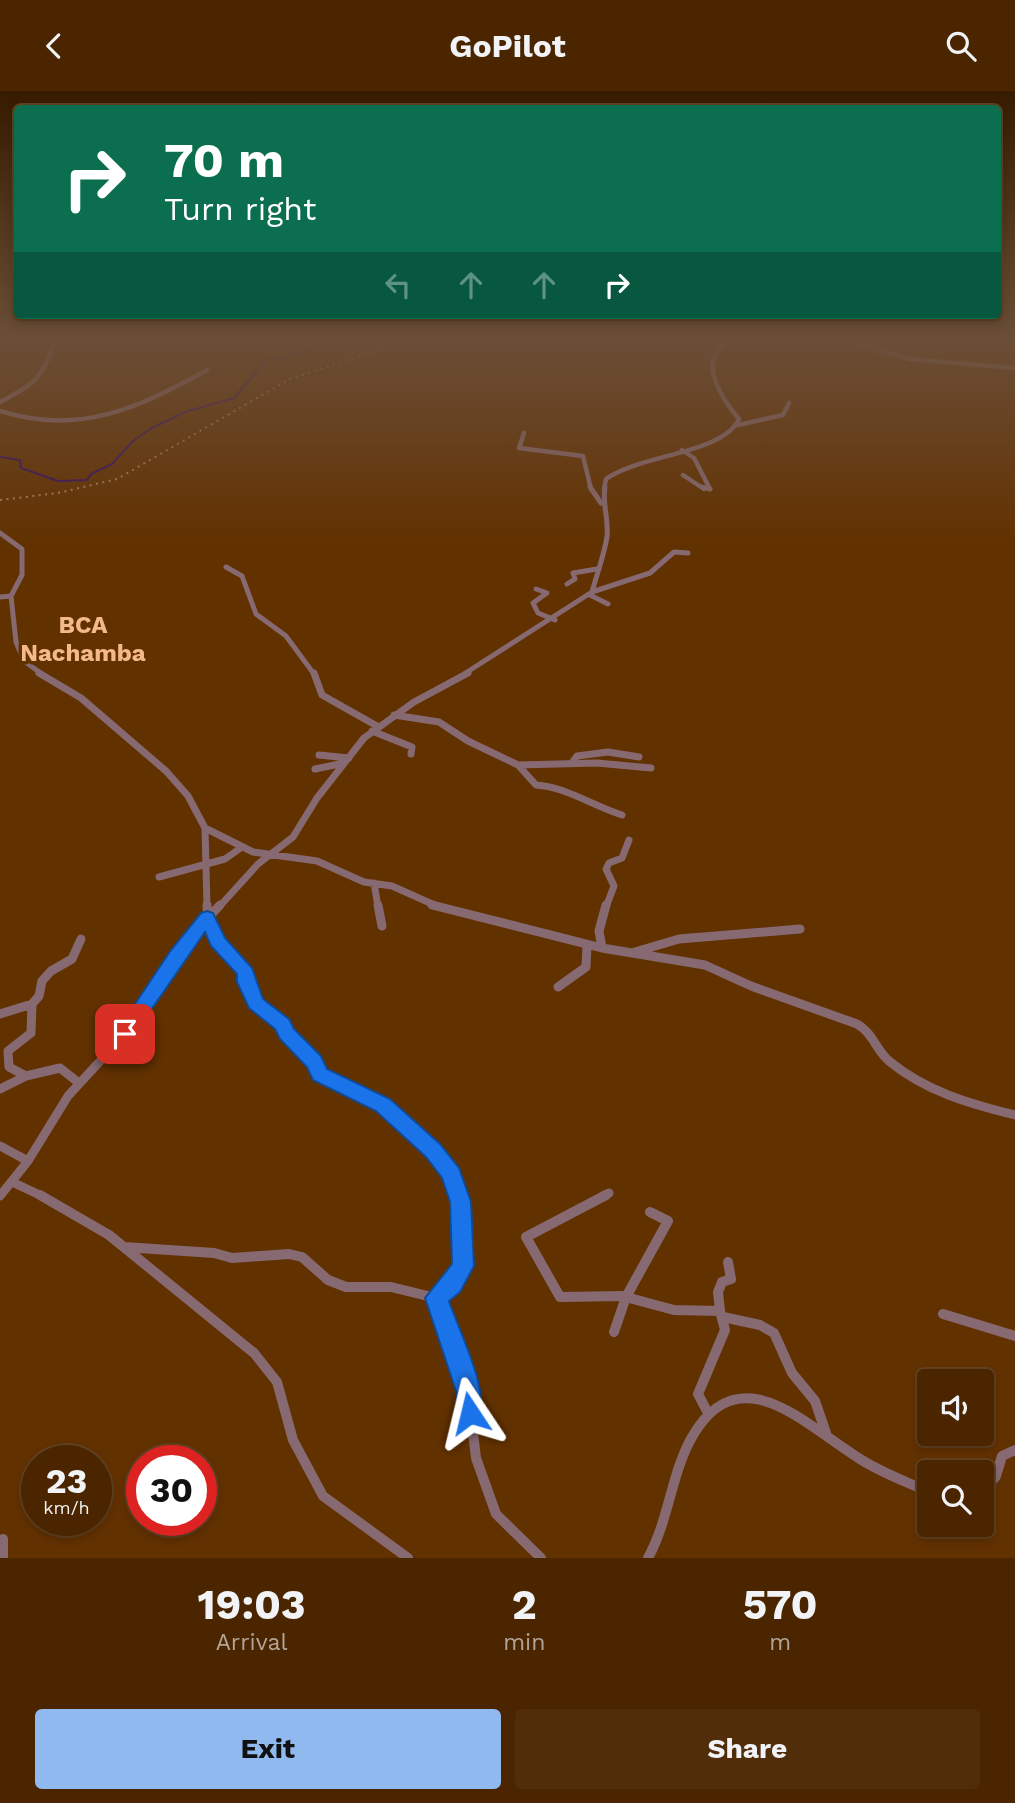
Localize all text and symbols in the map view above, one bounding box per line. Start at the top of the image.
icon: back [35,27,73,65]
text: GoPilot [449,27,566,65]
icon: search [942,27,980,65]
text: 70 m [164,131,284,189]
icon: right [49,133,140,224]
text: Turn right [164,190,316,228]
icon: left [379,266,417,304]
icon: ahead [452,266,490,304]
icon: ahead [525,266,563,304]
icon: right [598,266,636,304]
district label: BCA Nachamba [20,611,146,667]
pin [95,1004,155,1064]
icon: arrive [106,1015,144,1053]
map controls [917,1369,994,1537]
button: sound [917,1369,994,1446]
position arrow [433,1376,507,1450]
speed limit sign: 30 [126,1445,217,1536]
text: 23 [46,1460,87,1502]
button: search [917,1460,994,1537]
text: km/h [43,1497,90,1518]
text: 19:03 [197,1580,306,1629]
text: 2 [512,1580,537,1629]
text: 570 [743,1580,818,1629]
text: Arrival [216,1629,287,1656]
text: min [503,1629,545,1656]
text: m [769,1629,791,1656]
button: Exit [35,1709,501,1789]
button: Share [515,1709,980,1789]

